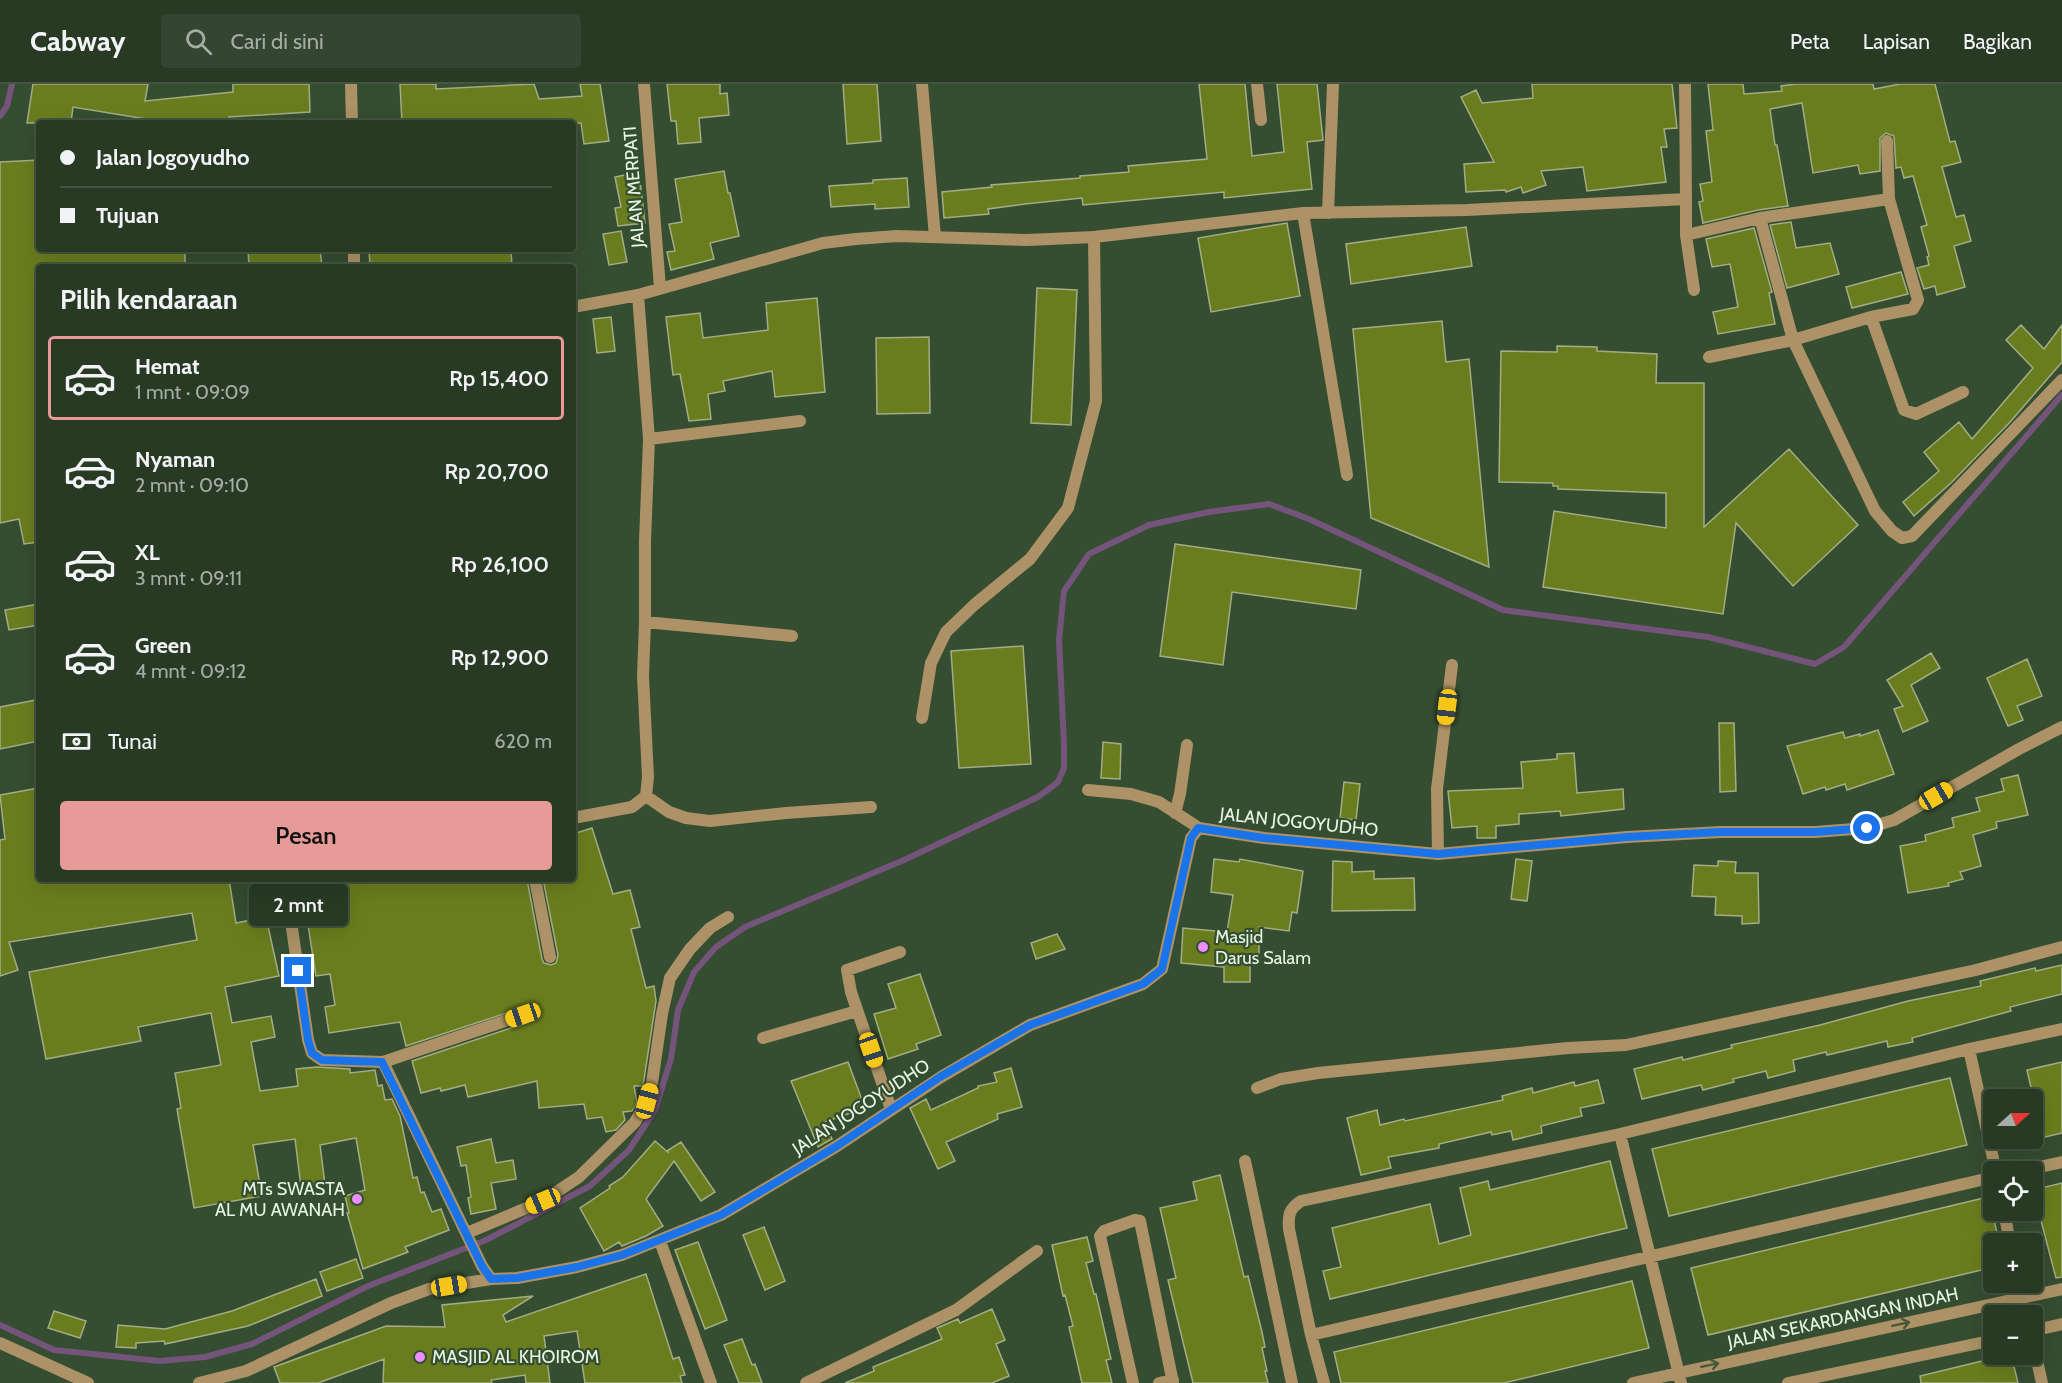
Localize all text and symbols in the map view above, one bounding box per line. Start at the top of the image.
search box [161,14,581,68]
text: Cabway [30,24,125,58]
icon: search [182,25,215,58]
text: Cari di sini [230,28,324,55]
text: Peta [1790,29,1830,54]
text: Lapisan [1863,29,1930,54]
text: Bagikan [1963,29,2032,54]
street label: JALAN MERPATI [619,126,649,249]
text: Jalan Jogoyudho [96,144,250,171]
text: Tujuan [96,202,159,229]
text: Pilih kendaraan [60,283,238,316]
icon: car [63,351,117,405]
text: Hemat [135,353,200,380]
text: Rp 15,400 [449,365,549,392]
text: 1 mnt · 09:09 [135,380,250,404]
icon: car [63,444,117,498]
text: Nyaman [135,446,215,473]
text: Rp 20,700 [445,458,549,485]
text: 2 mnt · 09:10 [135,473,249,497]
icon: car [63,537,117,591]
text: XL [135,539,160,566]
text: Rp 26,100 [451,551,549,578]
text: 3 mnt · 09:11 [135,566,242,590]
icon: car [63,630,117,684]
text: Green [135,632,191,659]
text: Rp 12,900 [451,644,549,671]
text: 4 mnt · 09:12 [135,659,247,683]
car [1436,688,1458,726]
icon: cash [60,725,93,758]
text: Tunai [108,728,157,755]
text: 620 m [494,729,552,753]
car [1916,779,1956,813]
button: Pesan [60,801,552,870]
street label: JALAN JOGOYUDHO [1218,803,1380,841]
route start [1853,814,1880,841]
callout: 2 mnt [248,884,348,926]
text: 2 mnt [273,893,324,917]
place label: Masjid Darus Salam [1215,926,1311,969]
marker: Masjid Darus Salam [1196,940,1210,954]
route end [284,957,311,984]
car [503,1001,543,1029]
car [857,1030,885,1070]
street label: JALAN JOGOYUDHO [787,1054,934,1160]
car [634,1081,660,1121]
north arrow [1983,1089,2043,1149]
map controls [1983,1089,2043,1365]
button: locate [1983,1161,2043,1221]
place label: MTs SWASTA AL MU AWANAH [215,1178,345,1221]
car [523,1186,563,1216]
marker: MTs SWASTA AL MU AWANAH [350,1192,364,1206]
button: + [1983,1233,2043,1293]
car [430,1274,468,1298]
street label: JALAN SEKARDANGAN INDAH [1725,1283,1961,1353]
button: − [1983,1305,2043,1365]
one-way arrow [1891,1318,1910,1330]
place label: MASJID AL KHOIROM [432,1346,599,1368]
marker: MASJID AL KHOIROM [413,1350,427,1364]
one-way arrow [1700,1359,1719,1370]

